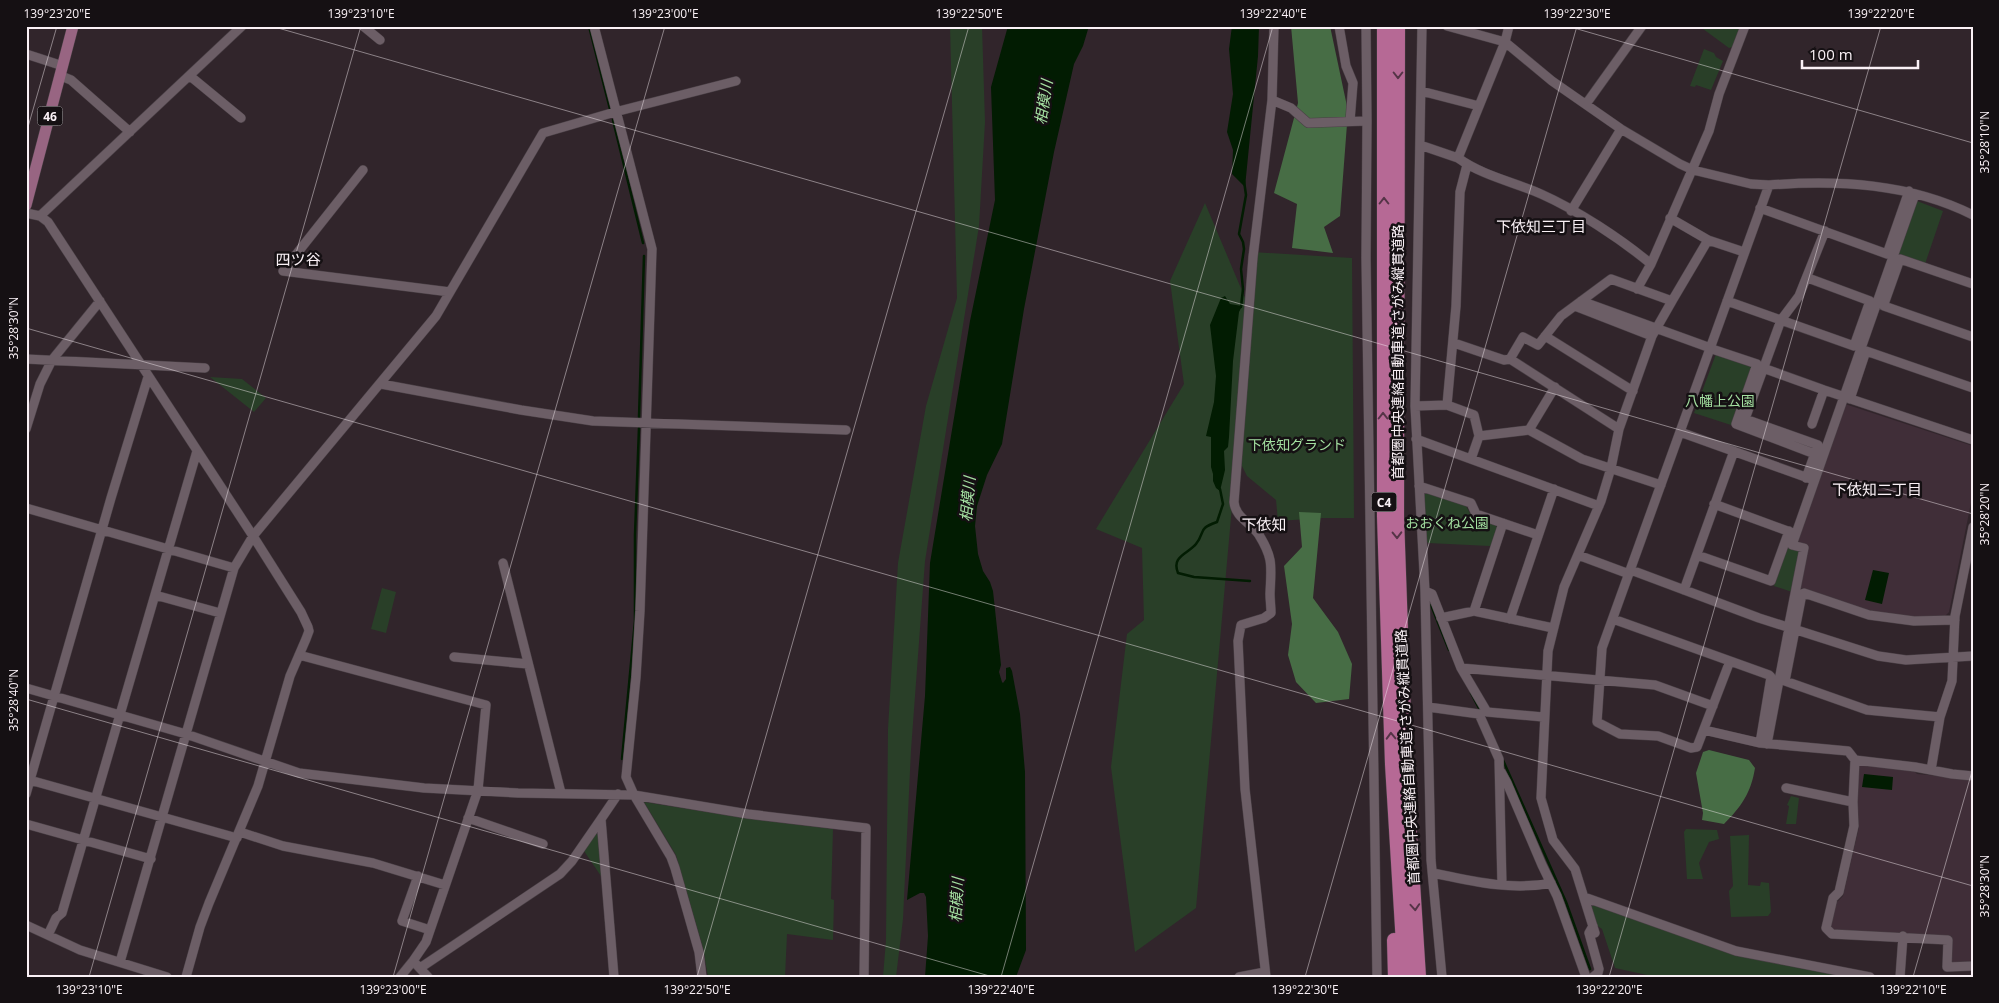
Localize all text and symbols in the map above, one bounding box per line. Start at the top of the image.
text: 139°23'20"E [23,5,91,22]
text: 139°23'10"E [327,5,395,22]
text: 139°23'00"E [631,5,699,22]
text: 139°22'50"E [935,5,1003,22]
text: 139°22'40"E [1239,5,1307,22]
text: 139°22'30"E [1543,5,1611,22]
text: 139°22'20"E [1847,5,1915,22]
scale bar [1802,38,1918,70]
text: 100 m [1809,44,1853,64]
one-way arrow [1393,72,1403,79]
water label: 相模川 [1030,76,1057,126]
road number: 46 [38,106,62,125]
text: 35°28'10"N [1976,111,1993,173]
one-way arrow [1379,197,1389,204]
district label: 下依知三丁目 [1496,216,1586,236]
street label: 首都圏中央連絡自動車道;さがみ縦貫道路 [1388,224,1407,480]
district label: 四ツ谷 [275,249,321,269]
text: 35°28'30"N [5,297,22,359]
park label: 八幡上公園 [1685,391,1755,410]
one-way arrow [1378,412,1388,420]
park label: 下依知グランド [1248,435,1346,454]
water label: 相模川 [955,474,979,522]
district label: 下依知二丁目 [1832,479,1922,499]
text: 35°28'20"N [1976,483,1993,545]
road number: C4 [1372,492,1396,512]
park label: おおくね公園 [1405,513,1489,532]
district label: 下依知 [1241,514,1287,534]
one-way arrow [1392,532,1402,539]
street label: 首都圏中央連絡自動車道;さがみ縦貫道路 [1391,629,1423,885]
text: 35°28'40"N [5,669,22,731]
one-way arrow [1385,732,1396,740]
text: 35°28'30"N [1976,855,1993,917]
water label: 相模川 [945,875,967,923]
one-way arrow [1409,903,1420,911]
text: 139°23'10"E [55,981,123,998]
text: 139°23'00"E [359,981,427,998]
text: 139°22'50"E [663,981,731,998]
text: 139°22'40"E [967,981,1035,998]
text: 139°22'30"E [1271,981,1339,998]
text: 139°22'20"E [1575,981,1643,998]
text: 139°22'10"E [1879,981,1947,998]

